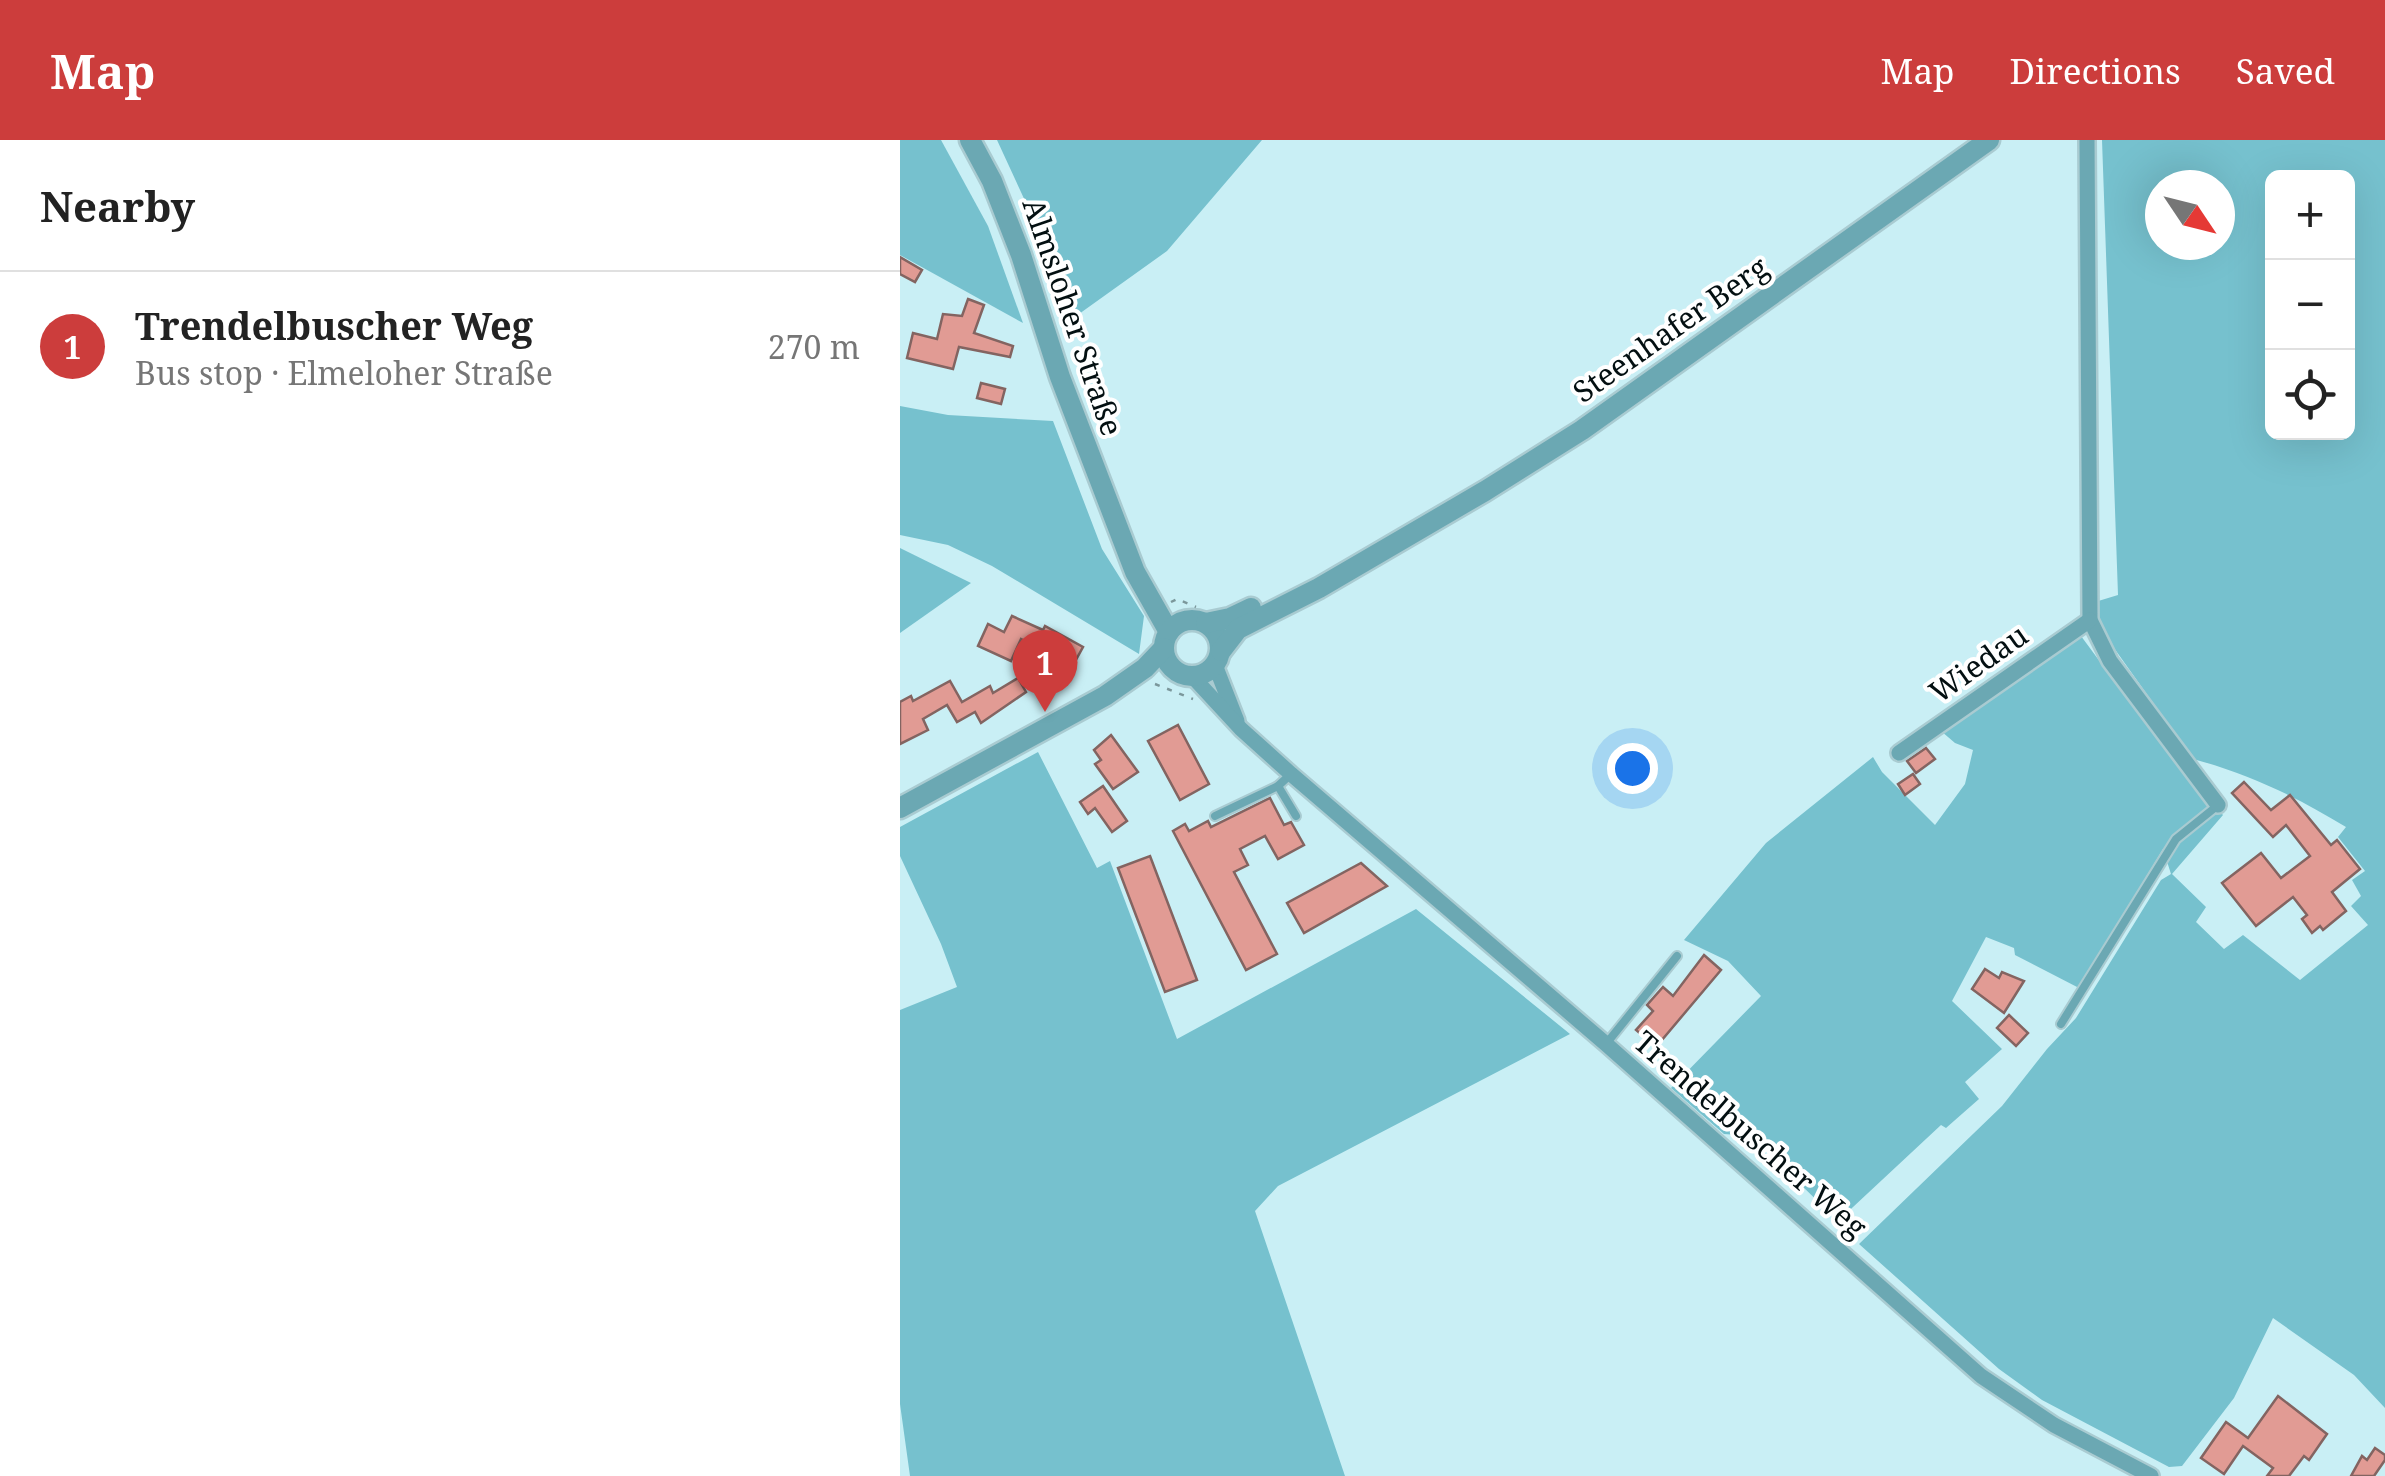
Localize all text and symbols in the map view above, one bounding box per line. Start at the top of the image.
text: Map [50,38,155,103]
text: Map [1881,47,1955,94]
text: Directions [2010,47,2181,94]
text: Saved [2236,47,2335,94]
north arrow [2145,170,2235,260]
map controls [2265,170,2355,440]
button: + [2265,170,2355,260]
text: Nearby [40,177,195,234]
street label: Almsloher Straße [1014,192,1133,441]
street label: Steenhafer Berg [1564,246,1776,411]
button: − [2265,260,2355,350]
text: Trendelbuscher Weg [135,299,533,351]
text: 1 [63,325,82,368]
text: 270 m [768,325,860,368]
button: locate [2265,350,2355,440]
text: Bus stop · Elmeloher Straße [135,351,553,394]
street label: Wiedau [1921,614,2036,712]
pin: 1 [1012,630,1078,712]
your location [1607,743,1658,794]
street label: Trendelbuscher Weg [1626,1021,1876,1247]

